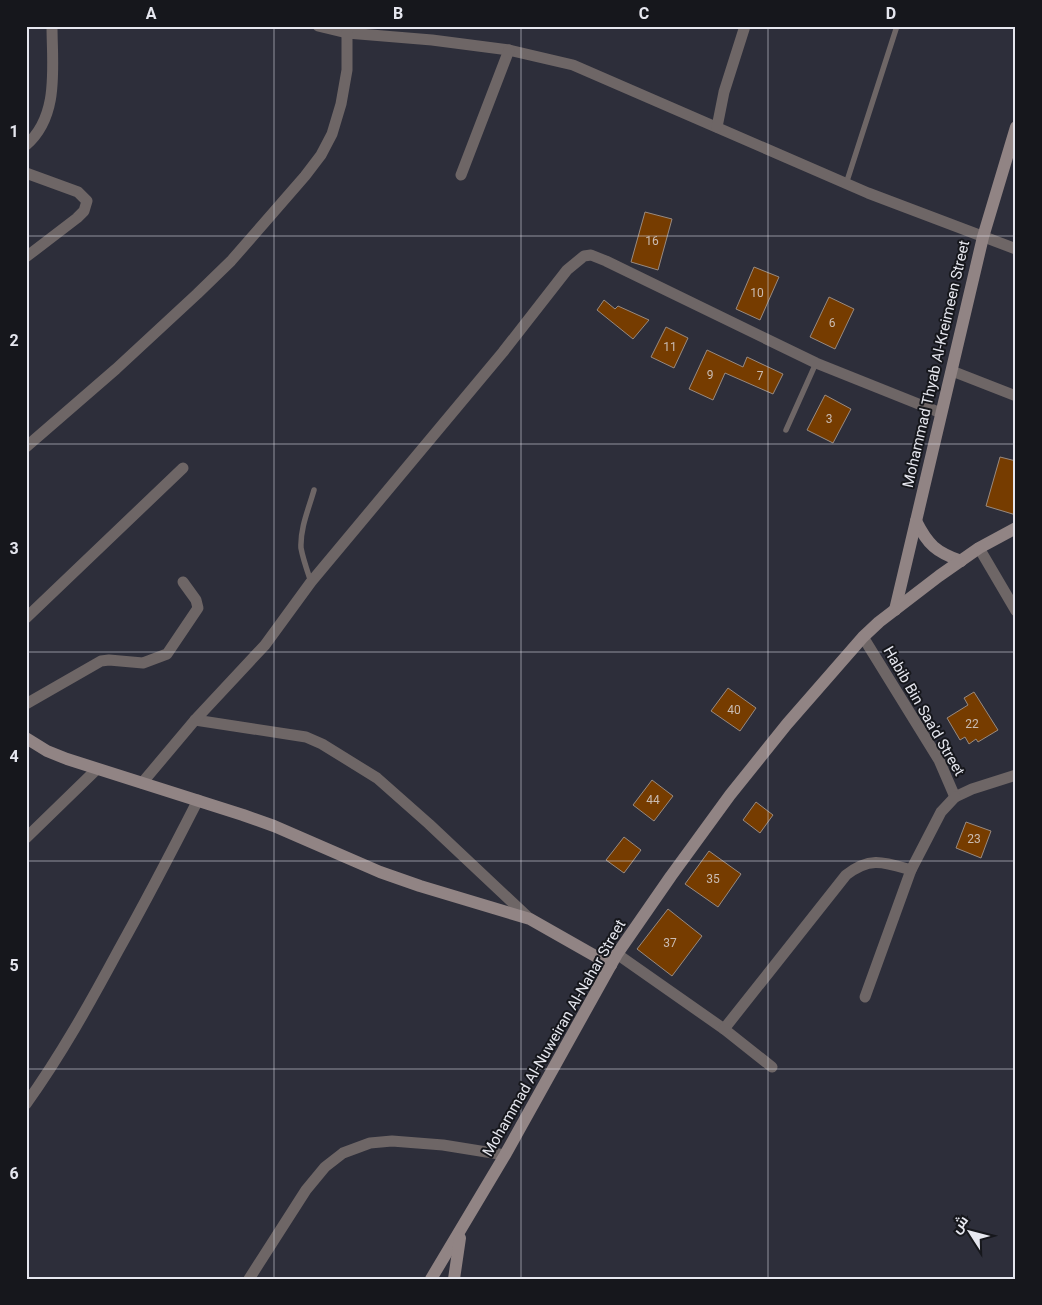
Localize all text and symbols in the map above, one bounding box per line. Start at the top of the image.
text: A [146,4,157,23]
text: B [393,4,403,23]
text: C [639,4,649,23]
text: D [886,4,896,23]
text: 1 [9,122,19,141]
house number: 16 [645,234,659,248]
street label: Mohammad Thyab Al-Kreimeen Street [899,239,973,489]
house number: 10 [750,286,764,300]
house number: 6 [829,316,836,330]
text: 2 [9,331,19,350]
house number: 11 [663,340,677,354]
house number: 9 [707,368,713,382]
house number: 7 [757,369,764,383]
house number: 3 [826,412,832,426]
text: 3 [9,539,19,558]
street label: Habib Bin Saa'd Street [880,643,969,779]
house number: 40 [727,703,741,717]
house number: 22 [965,717,979,731]
text: 4 [9,747,19,766]
house number: 44 [646,793,660,807]
house number: 23 [967,832,981,846]
house number: 35 [706,872,720,886]
street label: Mohammad Al-Nuweiran Al-Nahar Street [479,916,629,1160]
house number: 37 [663,936,677,950]
text: 5 [9,956,19,975]
text: 6 [9,1164,19,1183]
north arrow [944,1208,994,1258]
text: ش [948,1212,972,1237]

